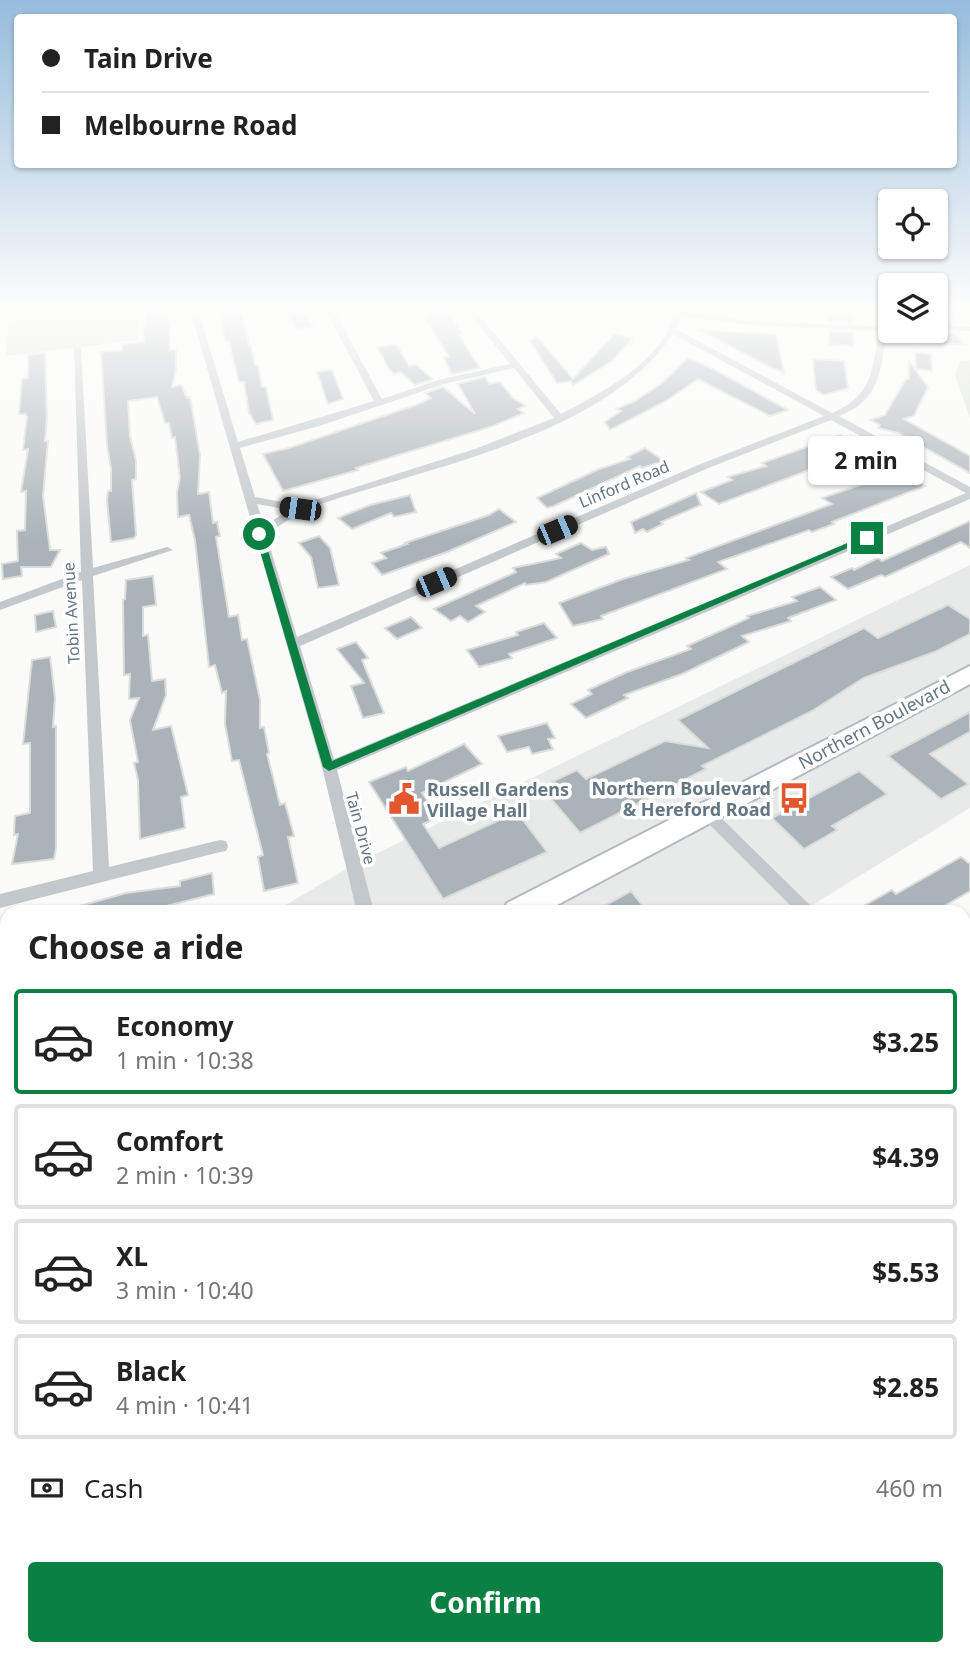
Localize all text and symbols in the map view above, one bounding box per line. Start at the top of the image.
text: Tain Drive [84,40,213,76]
text: Melbourne Road [84,107,298,143]
map controls [878,189,948,343]
button: locate [878,189,948,259]
button: layers [878,273,948,343]
callout: 2 min [809,436,925,486]
text: 2 min [834,444,898,476]
street label: Linford Road [575,455,673,513]
car [278,496,323,522]
car [534,512,581,548]
route start [243,518,275,550]
route end [851,522,883,554]
street label: Tobin Avenue [57,562,85,664]
car [413,564,460,600]
street label: Northern Boulevard [794,674,954,774]
place label: Northern Boulevard & Hereford Road [592,776,771,821]
place label: Russell Gardens Village Hall [427,777,569,822]
bus stop icon: Northern Boulevard & Hereford Road [777,781,811,815]
public building icon: Russell Gardens Village Hall [387,782,421,816]
street label: Tain Drive [341,789,381,867]
text: Choose a ride [28,925,244,968]
text: Economy [116,1008,234,1044]
icon: car [32,1010,95,1073]
text: $3.25 [872,1024,939,1060]
text: 1 min · 10:38 [116,1044,254,1076]
text: Comfort [116,1123,224,1159]
icon: car [32,1125,95,1188]
text: $4.39 [872,1139,939,1175]
text: 2 min · 10:39 [116,1159,254,1191]
text: XL [116,1238,148,1274]
icon: car [32,1240,95,1303]
text: $5.53 [872,1254,939,1290]
text: 3 min · 10:40 [116,1274,254,1306]
text: Black [116,1353,186,1389]
icon: car [32,1355,95,1418]
text: $2.85 [872,1369,939,1405]
text: 4 min · 10:41 [116,1389,254,1421]
icon: cash [28,1469,66,1507]
text: Cash [84,1470,144,1506]
text: 460 m [876,1472,943,1504]
button: Confirm [28,1562,943,1642]

